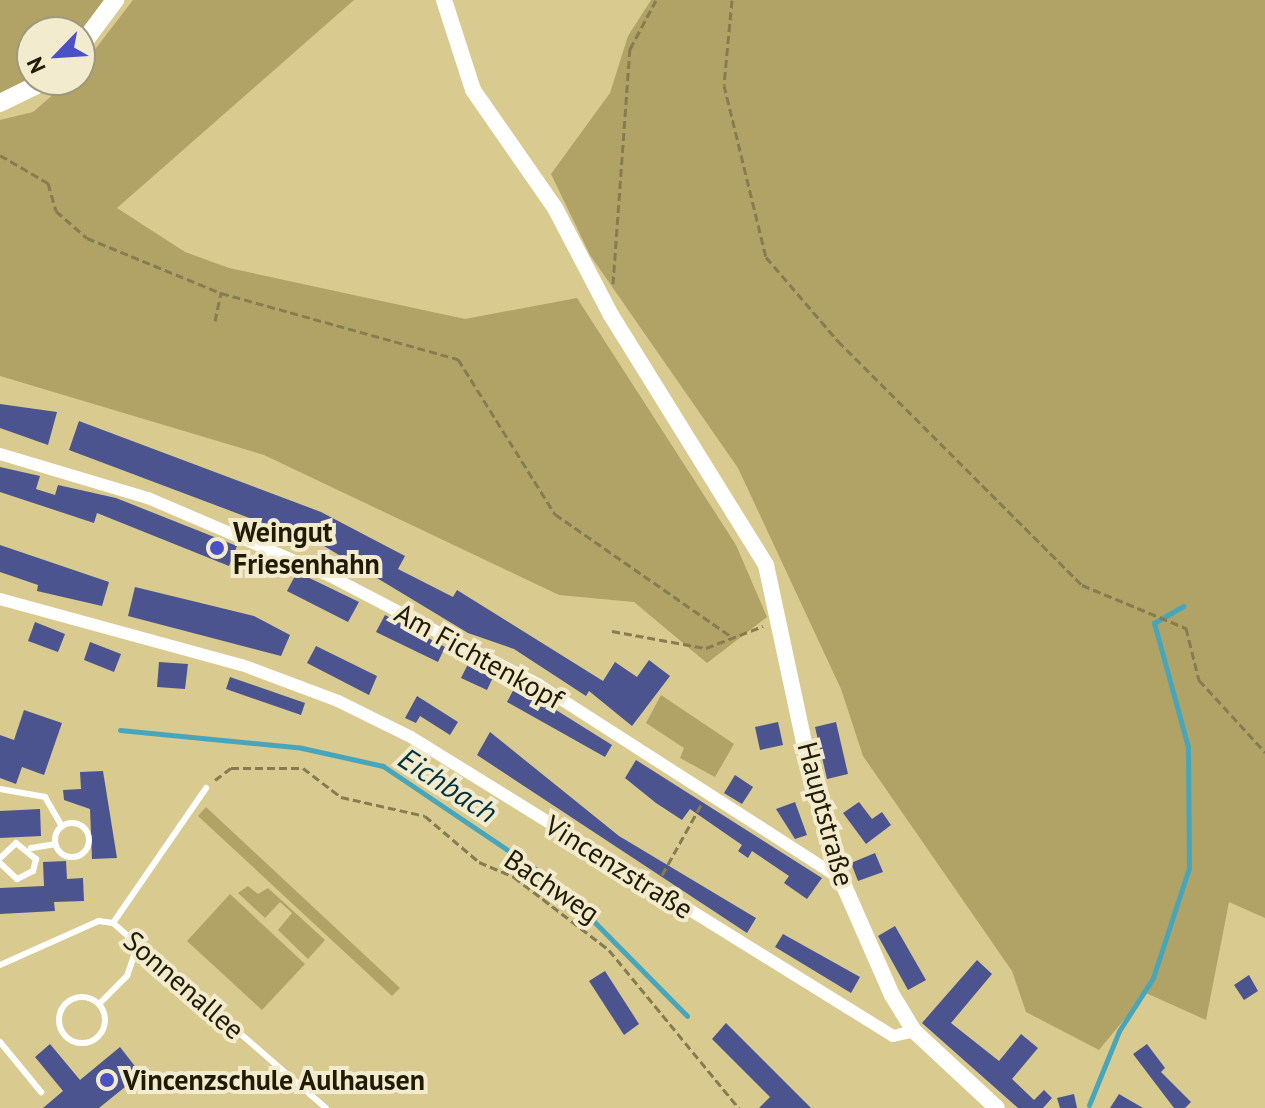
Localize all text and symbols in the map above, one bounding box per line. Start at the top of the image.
north arrow [16,16,96,96]
text: N [20,53,52,78]
place label: Weingut Friesenhahn [233,515,380,581]
marker: Weingut Friesenhahn [208,539,226,557]
street label: Am Fichtenkopf [389,596,569,716]
street label: Hauptstraße [791,738,861,890]
water label: Eichbach [392,740,504,830]
street label: Vincenzstraße [539,808,699,926]
street label: Bachweg [498,842,606,930]
street label: Sonnenallee [117,924,251,1046]
place label: Vincenzschule Aulhausen [123,1063,426,1097]
marker: Vincenzschule Aulhausen [98,1071,116,1089]

